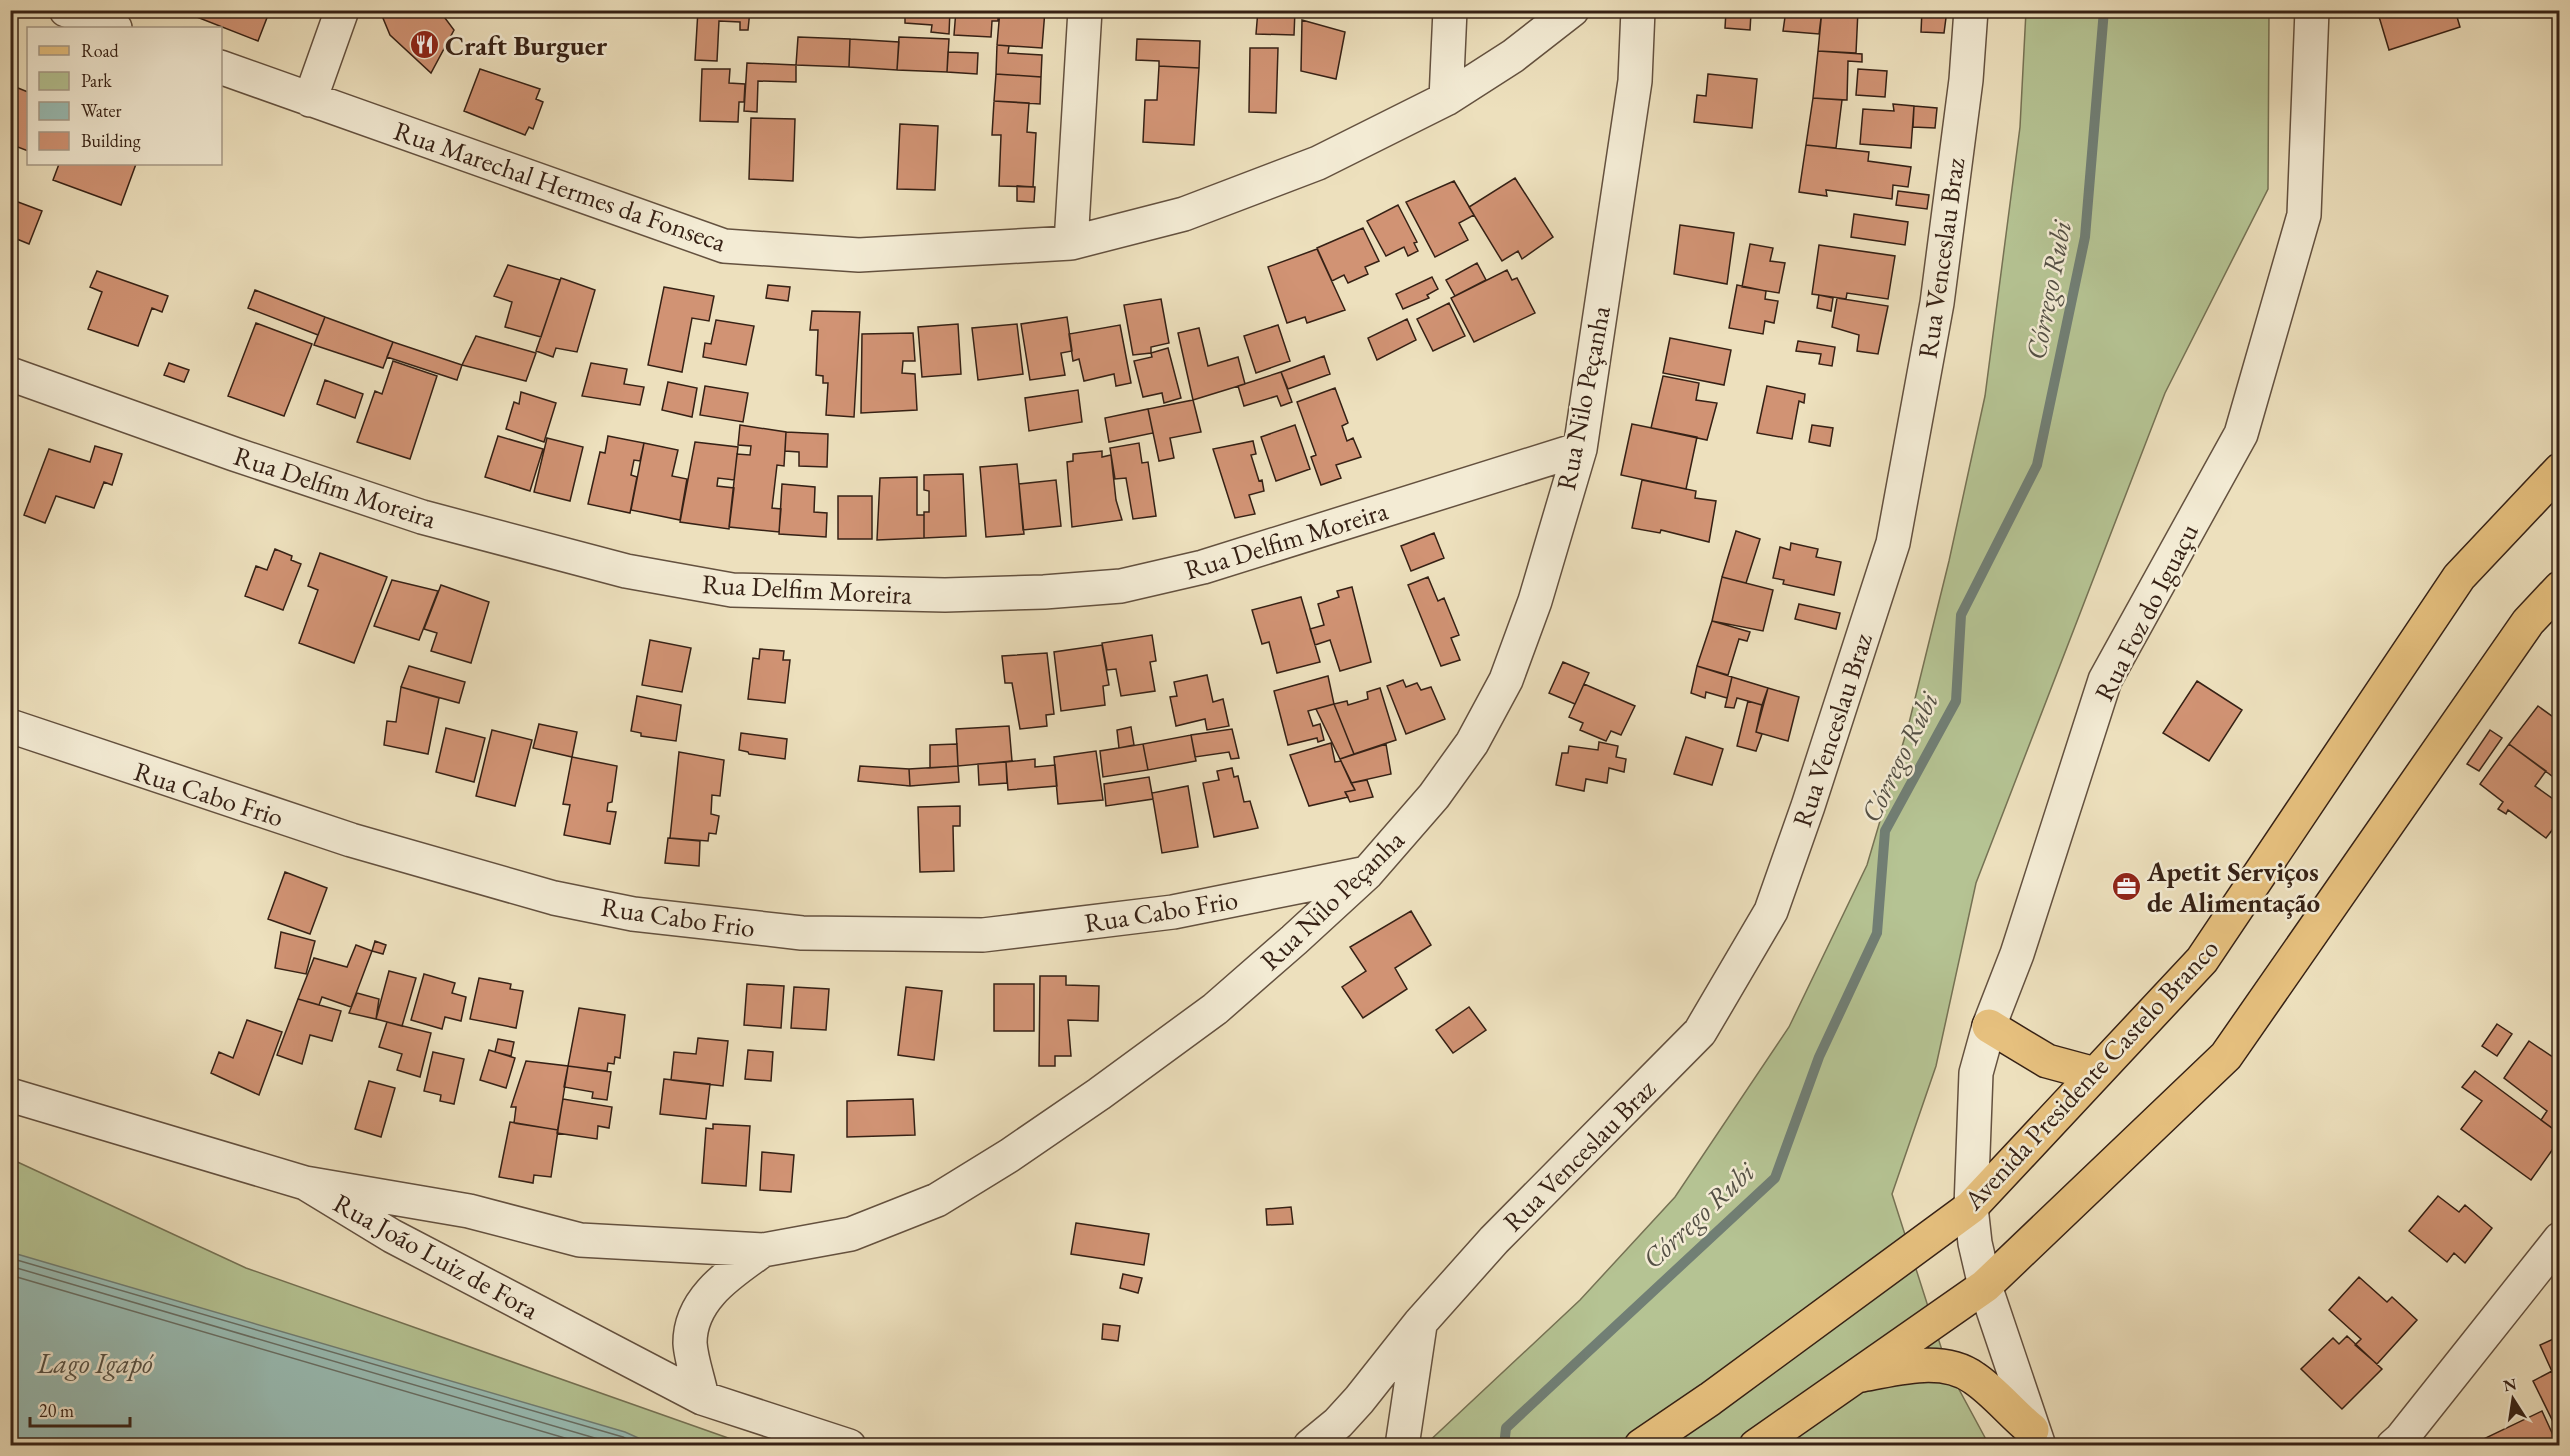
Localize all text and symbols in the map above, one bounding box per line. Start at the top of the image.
legend [27,27,222,165]
place label: Craft Burguer [445,28,608,63]
restaurant icon: Craft Burguer [408,29,440,61]
text: Road [81,39,120,62]
text: Park [81,69,112,92]
text: Water [81,99,122,122]
street label: Rua Marechal Hermes da Fonseca [389,113,731,259]
text: Building [81,129,141,152]
street label: Rua Venceslau Braz [1910,155,1972,360]
water label: Córrego Rubi [2017,216,2079,362]
street label: Rua Nilo Peçanha [1548,303,1618,493]
street label: Rua Delfim Moreira [229,438,441,536]
street label: Rua Delfim Moreira [1180,492,1392,588]
street label: Rua Foz do Iguaçu [2086,517,2206,707]
street label: Rua Delfim Moreira [701,566,913,612]
street label: Rua Venceslau Braz [1784,628,1880,831]
water label: Córrego Rubi [1852,684,1947,828]
street label: Rua Cabo Frio [130,753,288,835]
street label: Rua Nilo Peçanha [1253,822,1412,978]
place label: Apetit Serviços de Alimentação [2146,854,2320,920]
office icon: Apetit Serviços de Alimentação [2110,871,2142,903]
street label: Rua Cabo Frio [1082,882,1240,940]
street label: Rua Cabo Frio [599,889,757,945]
street label: Avenida Presidente Castelo Branco [1955,931,2226,1218]
street label: Rua Venceslau Braz [1495,1071,1663,1239]
water label: Córrego Rubi [1634,1153,1763,1276]
street label: Rua João Luiz de Fora [327,1185,545,1327]
water label: Lago Igapó [36,1345,154,1381]
north arrow [2483,1369,2543,1429]
text: N [2501,1373,2519,1396]
scale bar [30,1390,130,1428]
text: 20 m [39,1399,74,1422]

